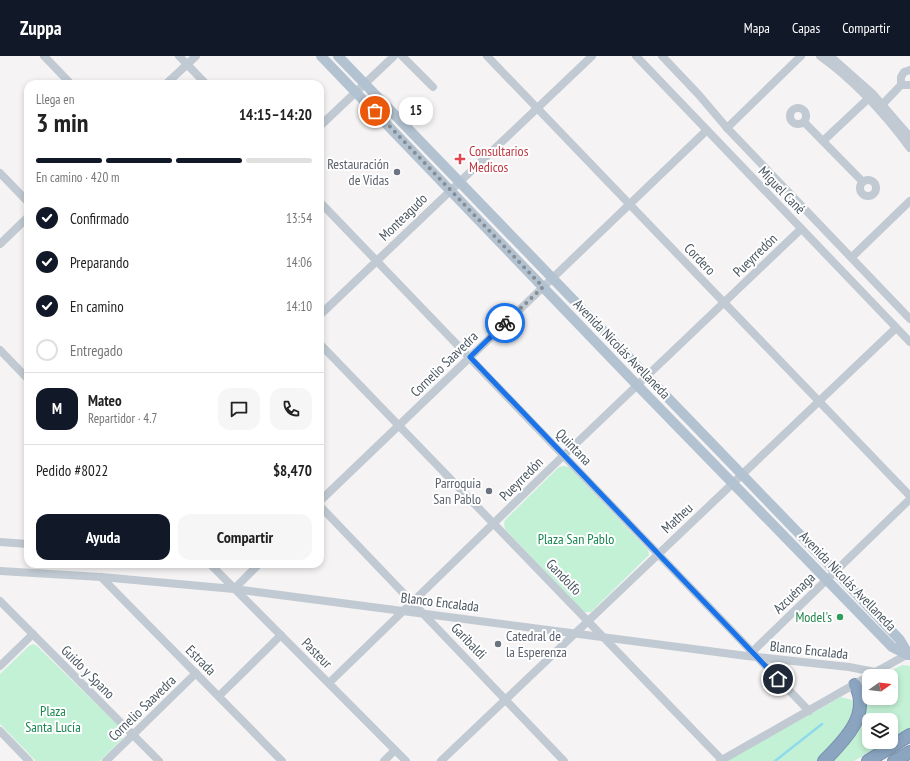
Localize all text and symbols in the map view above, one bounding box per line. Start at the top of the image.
text: Zuppa [20,16,62,40]
text: Mapa [744,19,770,37]
text: Capas [792,19,820,37]
text: Compartir [842,19,890,37]
text: Llega en [36,91,74,108]
pin [358,94,392,128]
callout: 15 [399,97,433,125]
icon: bag [364,100,386,122]
text: 15 [410,102,422,119]
text: 14:15–14:20 [239,105,312,124]
text: 3 min [36,106,89,139]
place label: Consultarios Medicos [469,142,529,176]
marker: Consultarios Medicos [454,153,466,165]
place label: Restauración de Vidas [327,155,389,189]
street label: Miguel Cané [755,162,809,218]
marker: Restauración de Vidas [392,167,402,177]
text: En camino · 420 m [36,169,120,186]
street label: Monteagudo [375,190,431,244]
icon: check [36,207,58,229]
text: Confirmado [70,209,129,228]
text: 13:54 [286,210,312,227]
street label: Pueyrredón [729,230,781,280]
street label: Cordero [680,239,720,279]
icon: check [36,251,58,273]
text: Preparando [70,253,129,272]
text: 14:06 [286,254,312,271]
icon: check [36,295,58,317]
street label: Avenida Nicolás Avellaneda [570,295,674,403]
text: En camino [70,297,124,316]
text: 14:10 [286,298,312,315]
courier [485,303,525,343]
icon: bike [494,312,516,334]
street label: Cornelio Saavedra [406,327,482,401]
text: Entregado [70,341,123,360]
button: chat [218,388,260,430]
button: phone [270,388,312,430]
text: Mateo [88,391,122,410]
text: M [52,399,62,418]
text: Repartidor · 4.7 [88,410,157,427]
street label: Quintana [552,425,596,469]
street label: Pueyrredón [495,453,547,505]
text: Pedido #8022 [36,461,108,480]
text: $8,470 [273,461,312,480]
place label: Parroquia San Pablo [433,474,481,508]
marker: Parroquia San Pablo [484,486,494,496]
street label: Matheu [658,499,696,537]
button: Ayuda [36,514,170,560]
button: Compartir [178,514,312,560]
street label: Avenida Nicolás Avellaneda [796,527,900,635]
park label: Plaza San Pablo [538,530,614,548]
street label: Gandolfo [542,555,586,599]
street label: Azcuénaga [769,569,819,617]
street label: Blanco Encalada [400,588,480,616]
place label: Model's [795,608,832,626]
marker: Model's [835,612,845,622]
street label: Garibaldi [447,619,491,663]
place label: Catedral de la Esperenza [506,627,567,661]
street label: Pasteur [298,634,336,672]
street label: Blanco Encalada [769,637,849,663]
marker: Catedral de la Esperenza [493,639,503,649]
street label: Guido y Spano [57,641,119,703]
street label: Estrada [182,641,220,679]
pin [761,662,795,696]
icon: home [767,668,789,690]
north arrow [862,669,898,705]
map controls [862,669,898,749]
street label: Cornelio Saavedra [104,671,180,745]
park label: Plaza Santa Lucía [25,702,81,736]
button: layers [862,713,898,749]

